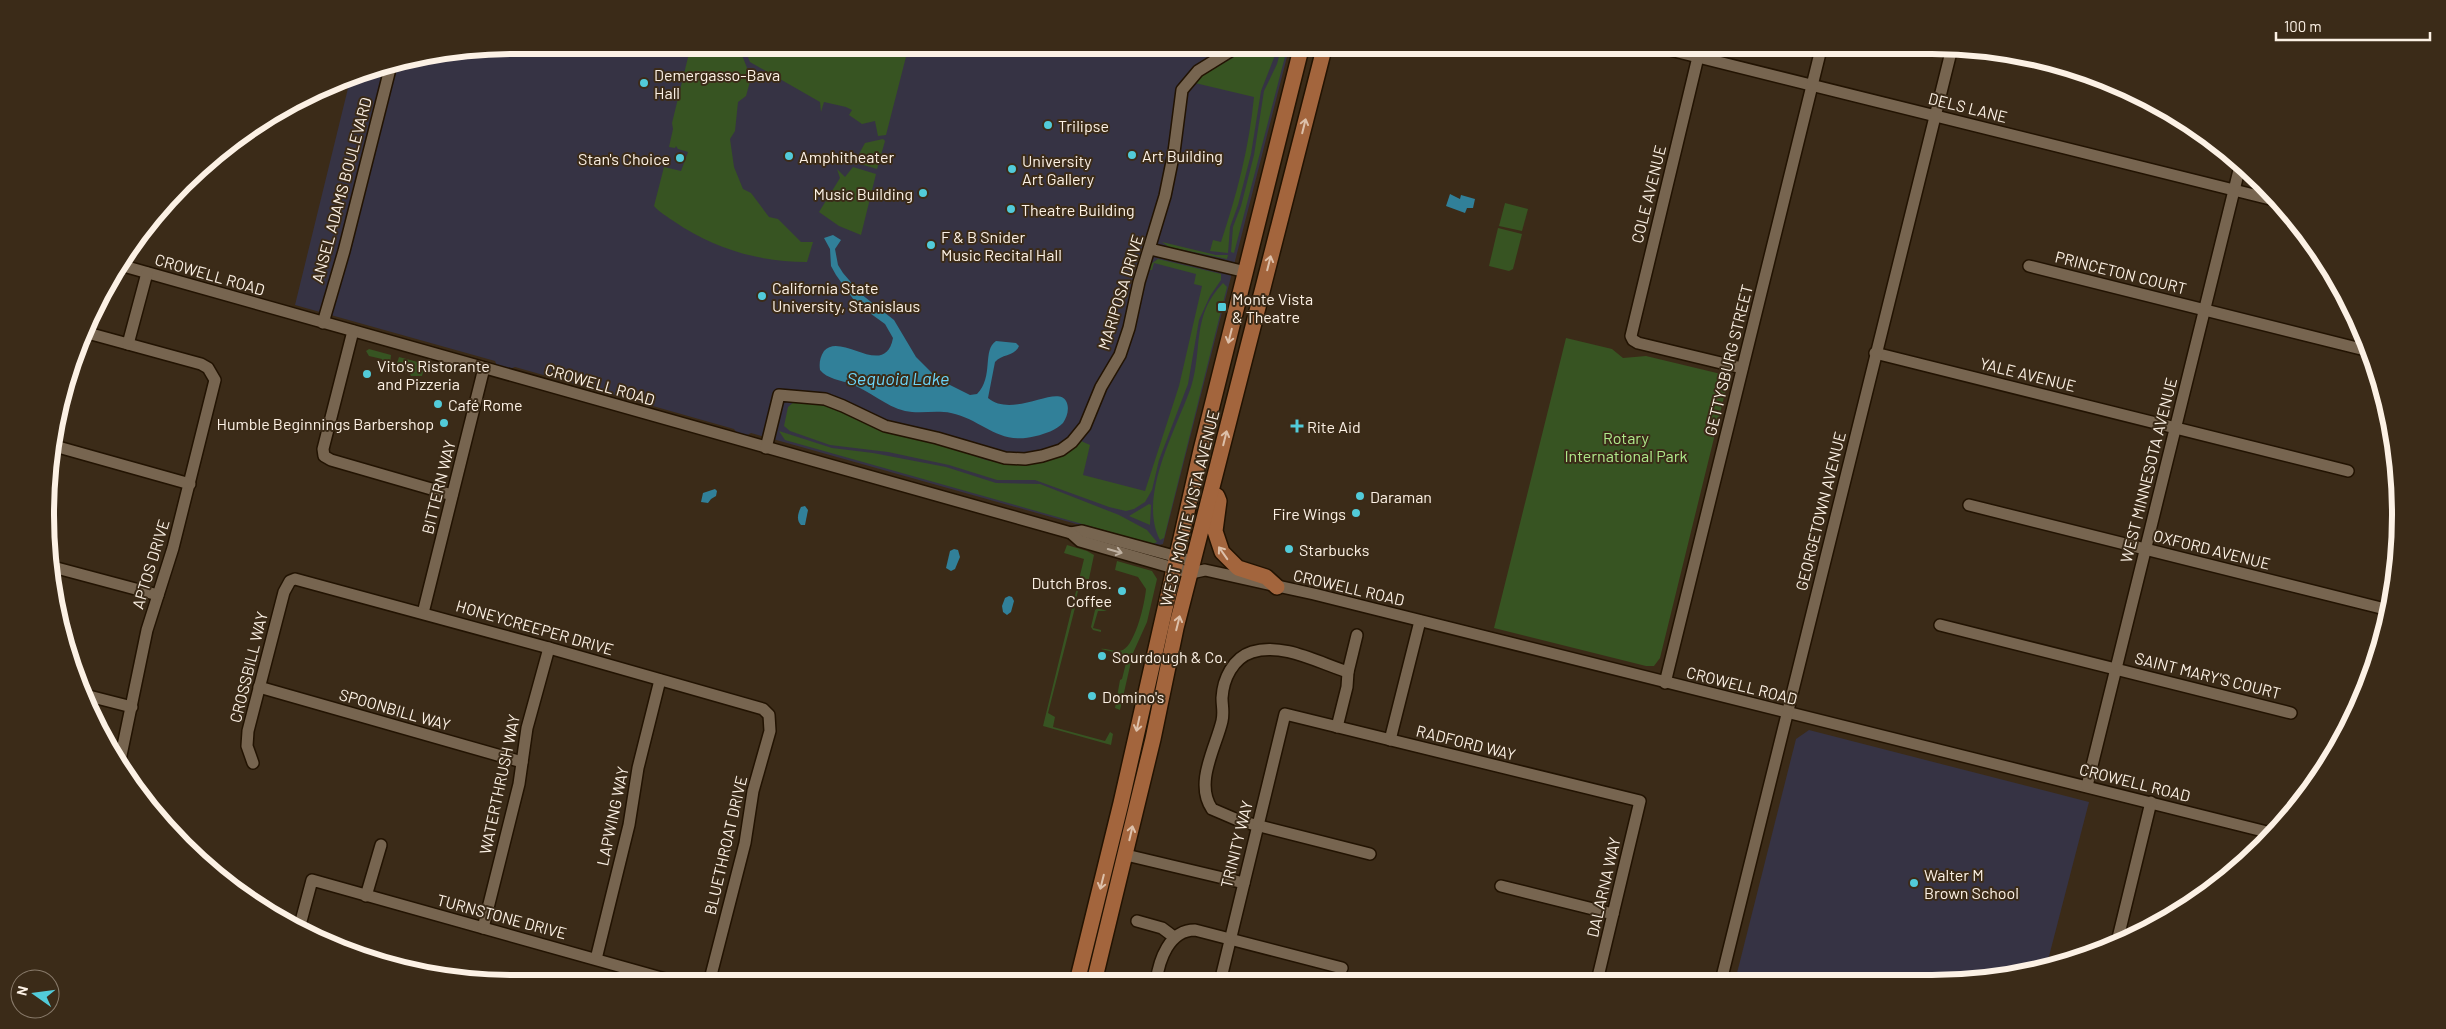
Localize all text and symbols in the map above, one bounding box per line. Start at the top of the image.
scale bar [2276,10,2430,42]
text: 100 m [2284,17,2322,35]
place label: Demergasso-Bava Hall [654,65,780,102]
marker: Demergasso-Bava Hall [638,77,650,89]
street label: DELS LANE [1926,88,2010,126]
street label: ANSEL ADAMS BOULEVARD [307,95,375,285]
place label: Trilipse [1058,116,1109,135]
marker: Trilipse [1042,119,1054,131]
one-way arrow [1300,119,1309,135]
street label: COLE AVENUE [1627,143,1669,245]
place label: Art Building [1142,146,1223,165]
place label: Amphitheater [799,147,894,166]
place label: Stan's Choice [578,149,670,168]
marker: Art Building [1126,149,1138,161]
marker: Amphitheater [783,150,795,162]
place label: University Art Gallery [1022,151,1095,188]
marker: Stan's Choice [674,152,686,164]
marker: University Art Gallery [1006,163,1018,175]
place label: Music Building [814,184,913,203]
marker: Music Building [917,187,929,199]
place label: Theatre Building [1021,200,1135,219]
marker: Theatre Building [1005,203,1017,215]
place label: F & B Snider Music Recital Hall [941,227,1062,264]
street label: MARIPOSA DRIVE [1093,232,1147,352]
marker: F & B Snider Music Recital Hall [925,239,937,251]
street label: PRINCETON COURT [2053,246,2189,298]
street label: CROWELL ROAD [153,249,267,299]
one-way arrow [1265,256,1274,272]
place label: California State University, Stanislaus [772,278,920,315]
street label: GETTYSBURG STREET [1700,282,1756,438]
place label: Monte Vista & Theatre [1232,289,1313,326]
marker: California State University, Stanislaus [756,290,768,302]
marker: Monte Vista & Theatre [1216,301,1228,313]
one-way arrow [1225,328,1234,344]
street label: YALE AVENUE [1978,353,2078,395]
place label: Vito's Ristorante and Pizzeria [377,356,490,393]
street label: CROWELL ROAD [543,359,657,409]
water label: Sequoia Lake [847,367,949,389]
marker: Vito's Ristorante and Pizzeria [361,368,373,380]
street label: WEST MINNESOTA AVENUE [2116,375,2180,565]
place label: Café Rome [448,395,523,414]
marker: Café Rome [432,398,444,410]
street label: WEST MONTE VISTA AVENUE [1155,408,1223,608]
place label: Humble Beginnings Barbershop [216,414,434,433]
marker: Humble Beginnings Barbershop [438,417,450,429]
place label: Rite Aid [1307,417,1361,436]
marker: Rite Aid [1291,420,1303,432]
park label: Rotary International Park [1564,428,1688,465]
street label: GEORGETOWN AVENUE [1791,429,1849,593]
one-way arrow [1221,430,1230,446]
street label: BITTERN WAY [417,438,459,536]
place label: Daraman [1370,487,1432,506]
marker: Daraman [1354,490,1366,502]
place label: Fire Wings [1272,504,1346,523]
marker: Fire Wings [1350,507,1362,519]
street label: APTOS DRIVE [127,517,173,611]
street label: OXFORD AVENUE [2152,525,2272,573]
place label: Starbucks [1299,540,1369,559]
marker: Starbucks [1283,543,1295,555]
one-way arrow [1218,546,1228,560]
one-way arrow [1107,547,1123,557]
street label: CROWELL ROAD [1292,565,1406,609]
place label: Dutch Bros. Coffee [1031,573,1112,610]
marker: Dutch Bros. Coffee [1116,585,1128,597]
street label: HONEYCREEPER DRIVE [454,595,616,659]
street label: CROSSBILL WAY [225,609,271,725]
one-way arrow [1174,615,1183,631]
place label: Sourdough & Co. [1112,647,1227,666]
street label: SAINT MARY'S COURT [2133,648,2283,702]
marker: Sourdough & Co. [1096,650,1108,662]
street label: CROWELL ROAD [1685,662,1799,708]
street label: SPOONBILL WAY [337,684,453,734]
place label: Domino's [1102,687,1164,706]
marker: Domino's [1086,690,1098,702]
street label: WATERTHRUSH WAY [475,712,523,856]
one-way arrow [1133,715,1142,731]
street label: RADFORD WAY [1414,720,1518,764]
street label: CROWELL ROAD [2078,759,2192,805]
street label: LAPWING WAY [592,765,632,867]
street label: BLUETHROAT DRIVE [700,774,750,916]
street label: TRINITY WAY [1216,798,1256,890]
one-way arrow [1127,826,1136,842]
street label: DALARNA WAY [1582,835,1624,939]
place label: Walter M Brown School [1924,865,2019,902]
one-way arrow [1097,874,1106,890]
marker: Walter M Brown School [1908,877,1920,889]
street label: TURNSTONE DRIVE [435,890,569,942]
north arrow [10,969,60,1019]
text: N [13,984,31,997]

